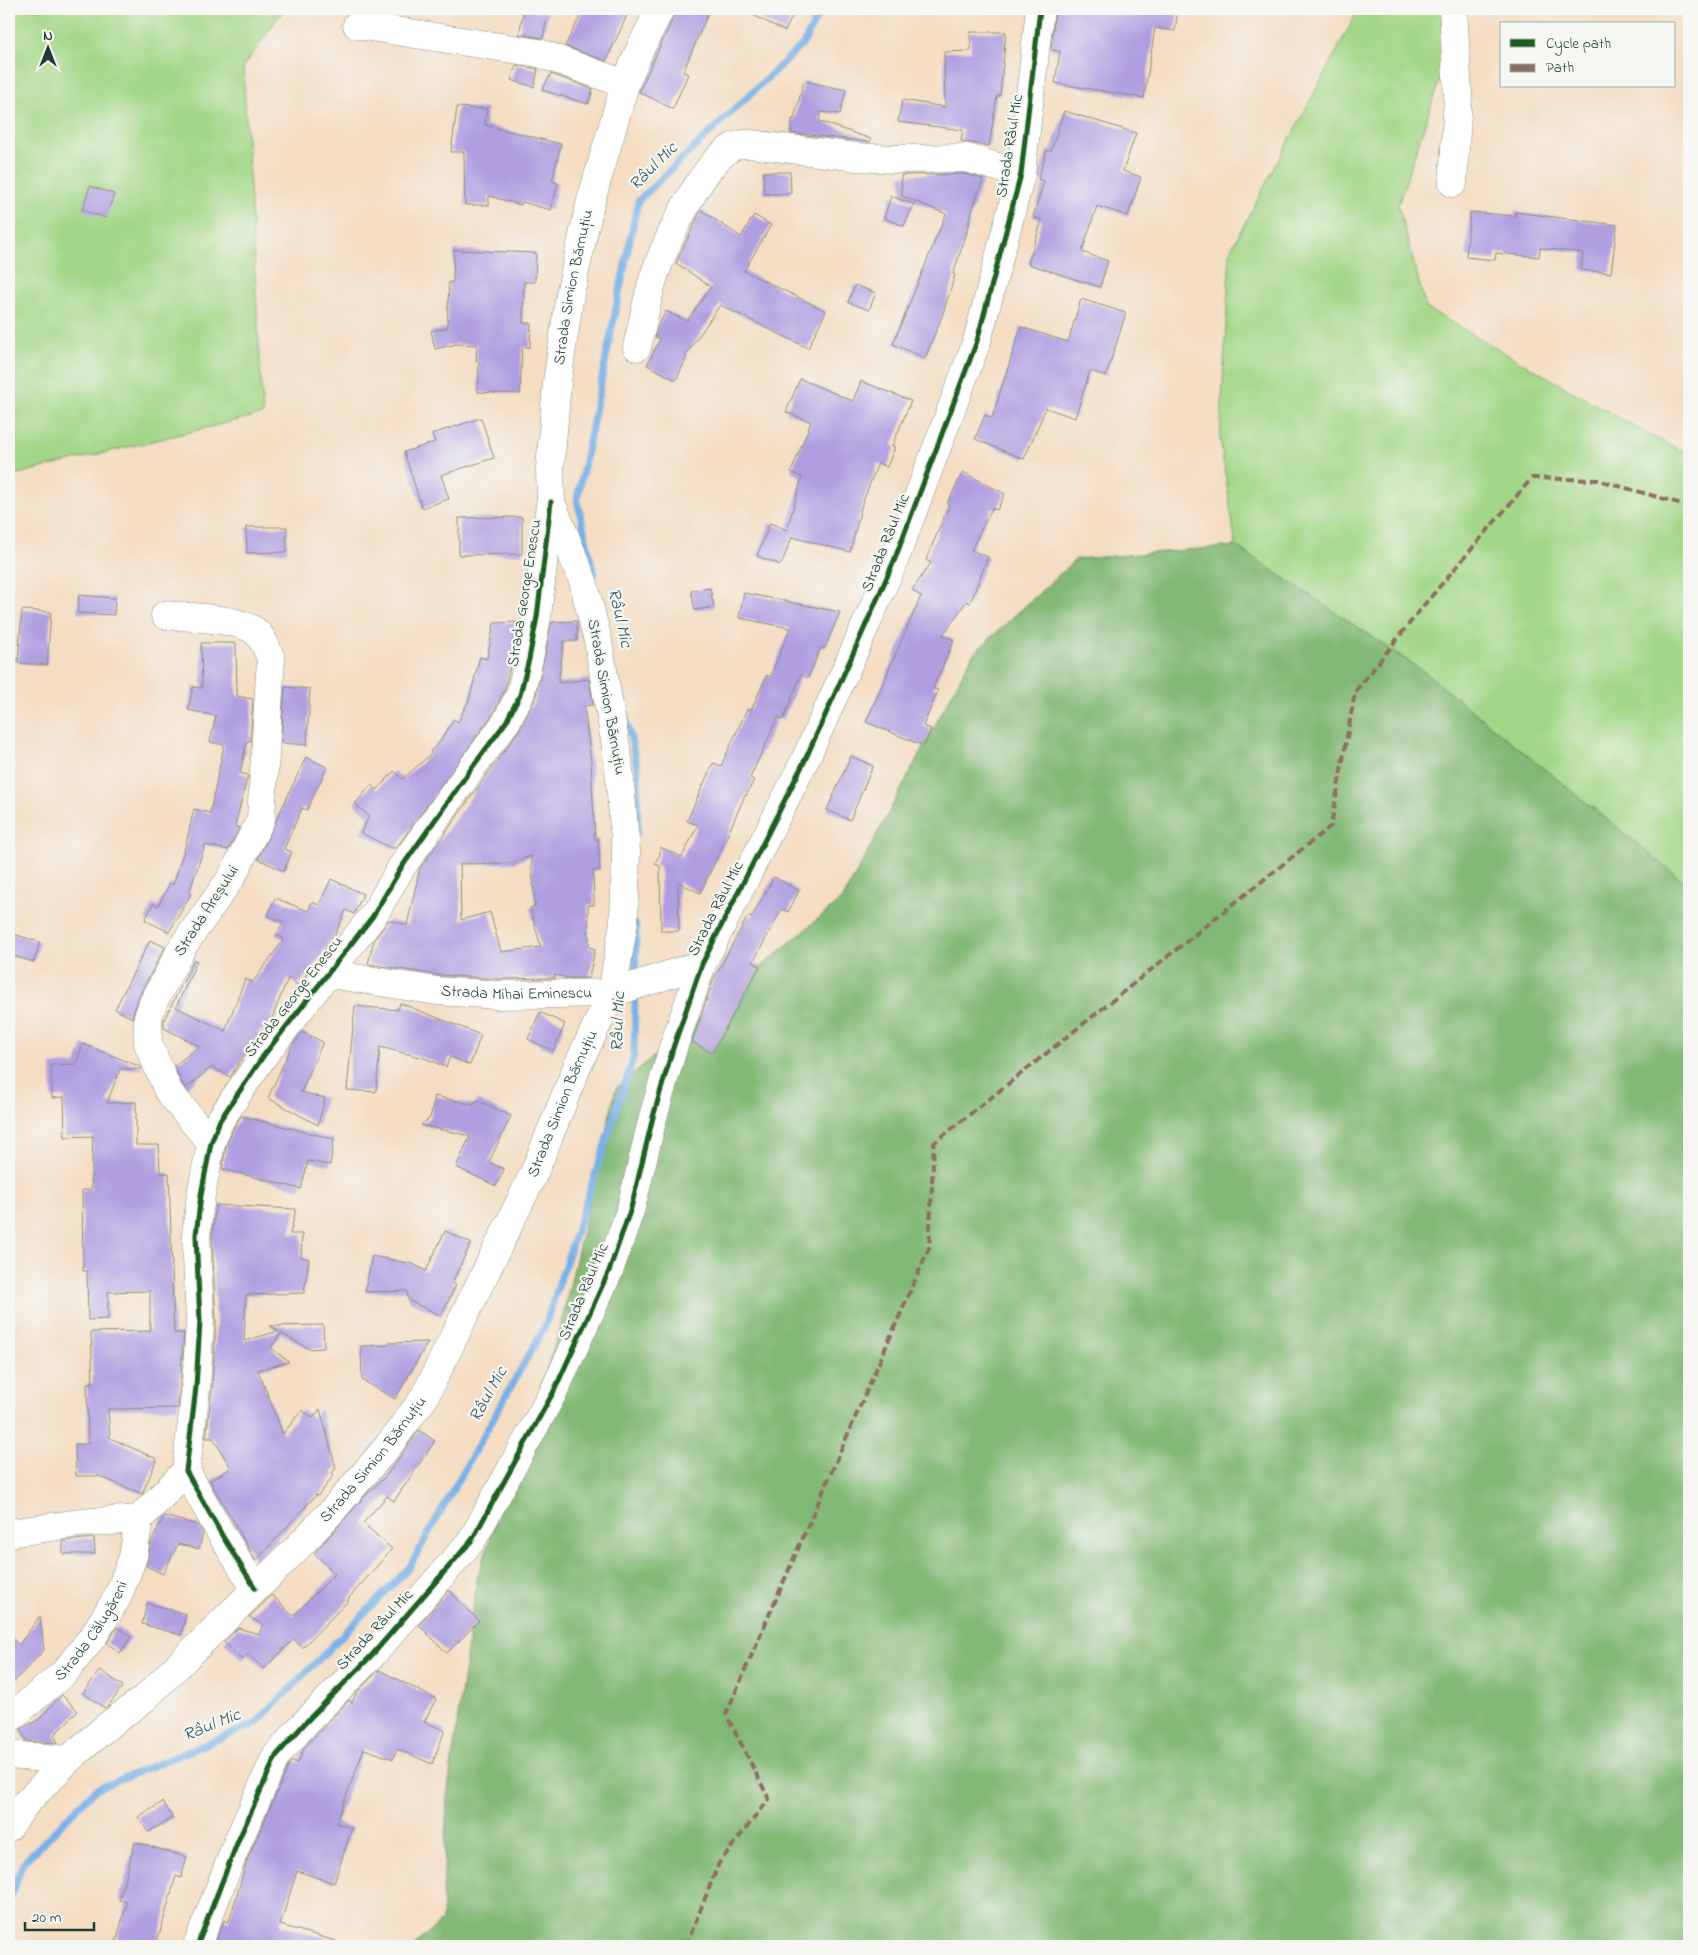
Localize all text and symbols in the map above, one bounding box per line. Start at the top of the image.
north arrow [22,22,72,72]
legend [1500,22,1676,88]
text: N [43,26,53,47]
text: Cycle path [1546,33,1611,56]
text: Path [1546,57,1574,79]
street label: Strada Râul Mic [990,92,1030,199]
water label: Râul Mic [624,136,685,197]
street label: Strada Simion Bărnuțiu [548,207,600,367]
street label: Strada Râul Mic [855,490,917,596]
street label: Strada George Enescu [502,518,548,668]
water label: Râul Mic [600,586,639,651]
street label: Strada Simion Bărnuțiu [580,617,632,777]
street label: Strada Râul Mic [682,856,751,961]
street label: Strada Areșului [168,860,246,961]
street label: Strada George Enescu [239,931,349,1063]
street label: Strada Mihai Eminescu [440,979,592,1007]
water label: Râul Mic [605,991,633,1052]
street label: Strada Simion Bărnuțiu [521,1026,605,1181]
street label: Strada Râul Mic [553,1239,616,1344]
water label: Râul Mic [463,1362,515,1427]
street label: Strada Simion Bărnuțiu [314,1391,433,1529]
street label: Strada Călugăreni [50,1577,134,1688]
street label: Strada Râul Mic [331,1583,420,1676]
water label: Râul Mic [179,1702,245,1749]
scale bar [25,1900,94,1932]
text: 20 m [32,1907,62,1929]

